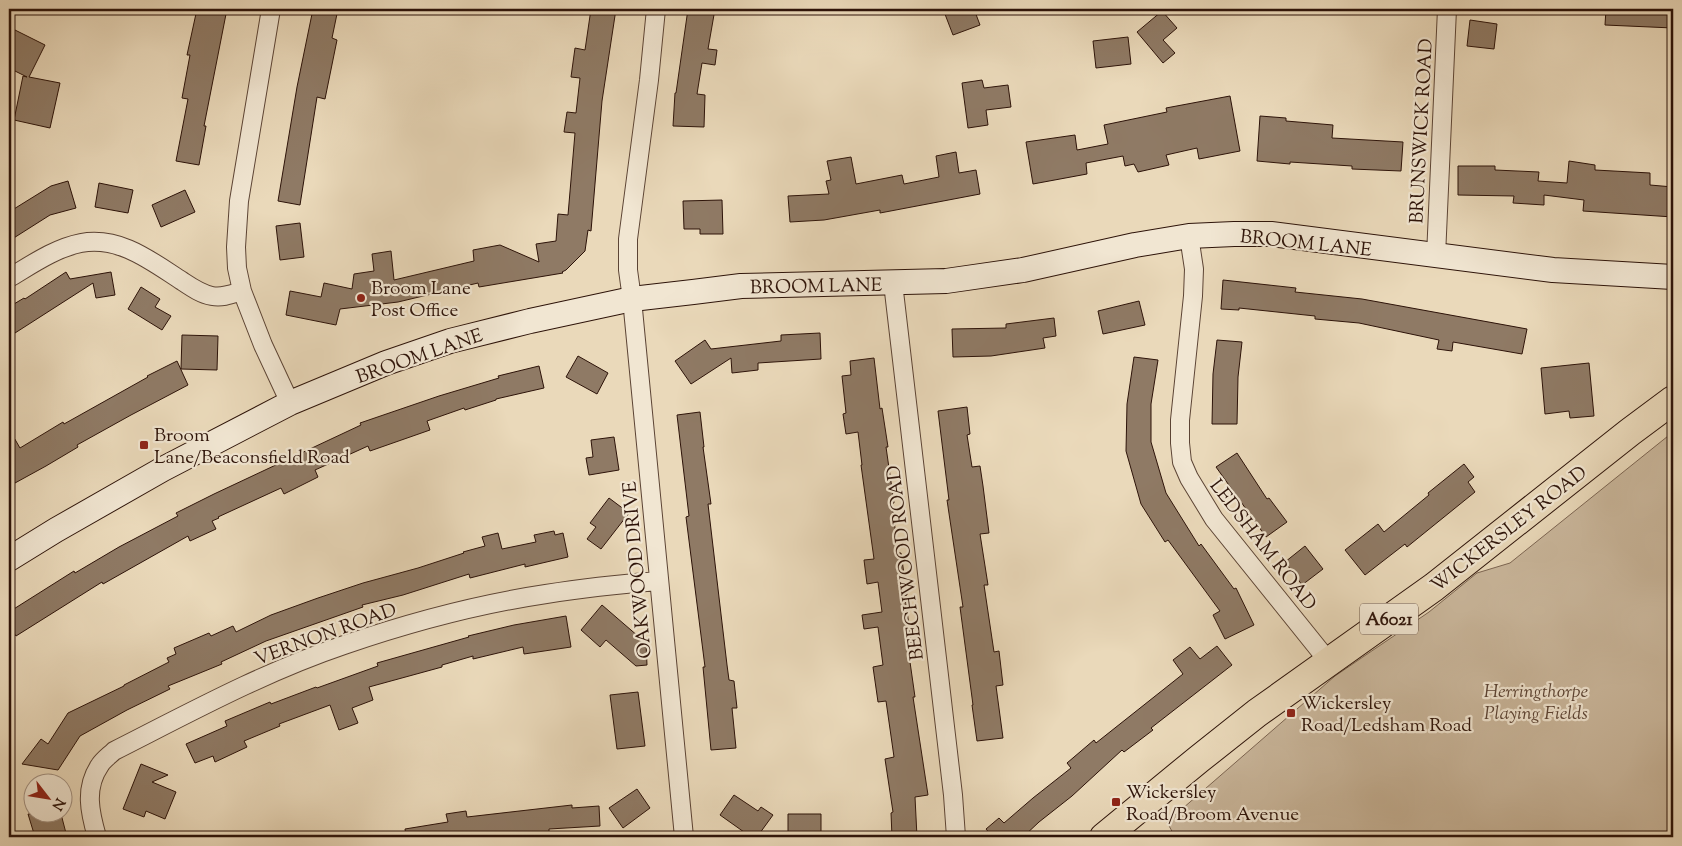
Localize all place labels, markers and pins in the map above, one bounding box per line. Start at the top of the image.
place label: Broom Lane Post Office [371,276,471,325]
marker: Broom Lane Post Office [355,292,367,304]
place label: Broom Lane/Beaconsfield Road [154,423,350,472]
marker: Broom Lane/Beaconsfield Road [138,439,150,451]
place label: Wickersley Road/Ledsham Road [1301,691,1472,740]
marker: Wickersley Road/Ledsham Road [1285,707,1297,719]
place label: Wickersley Road/Broom Avenue [1126,780,1299,829]
marker: Wickersley Road/Broom Avenue [1110,796,1122,808]

